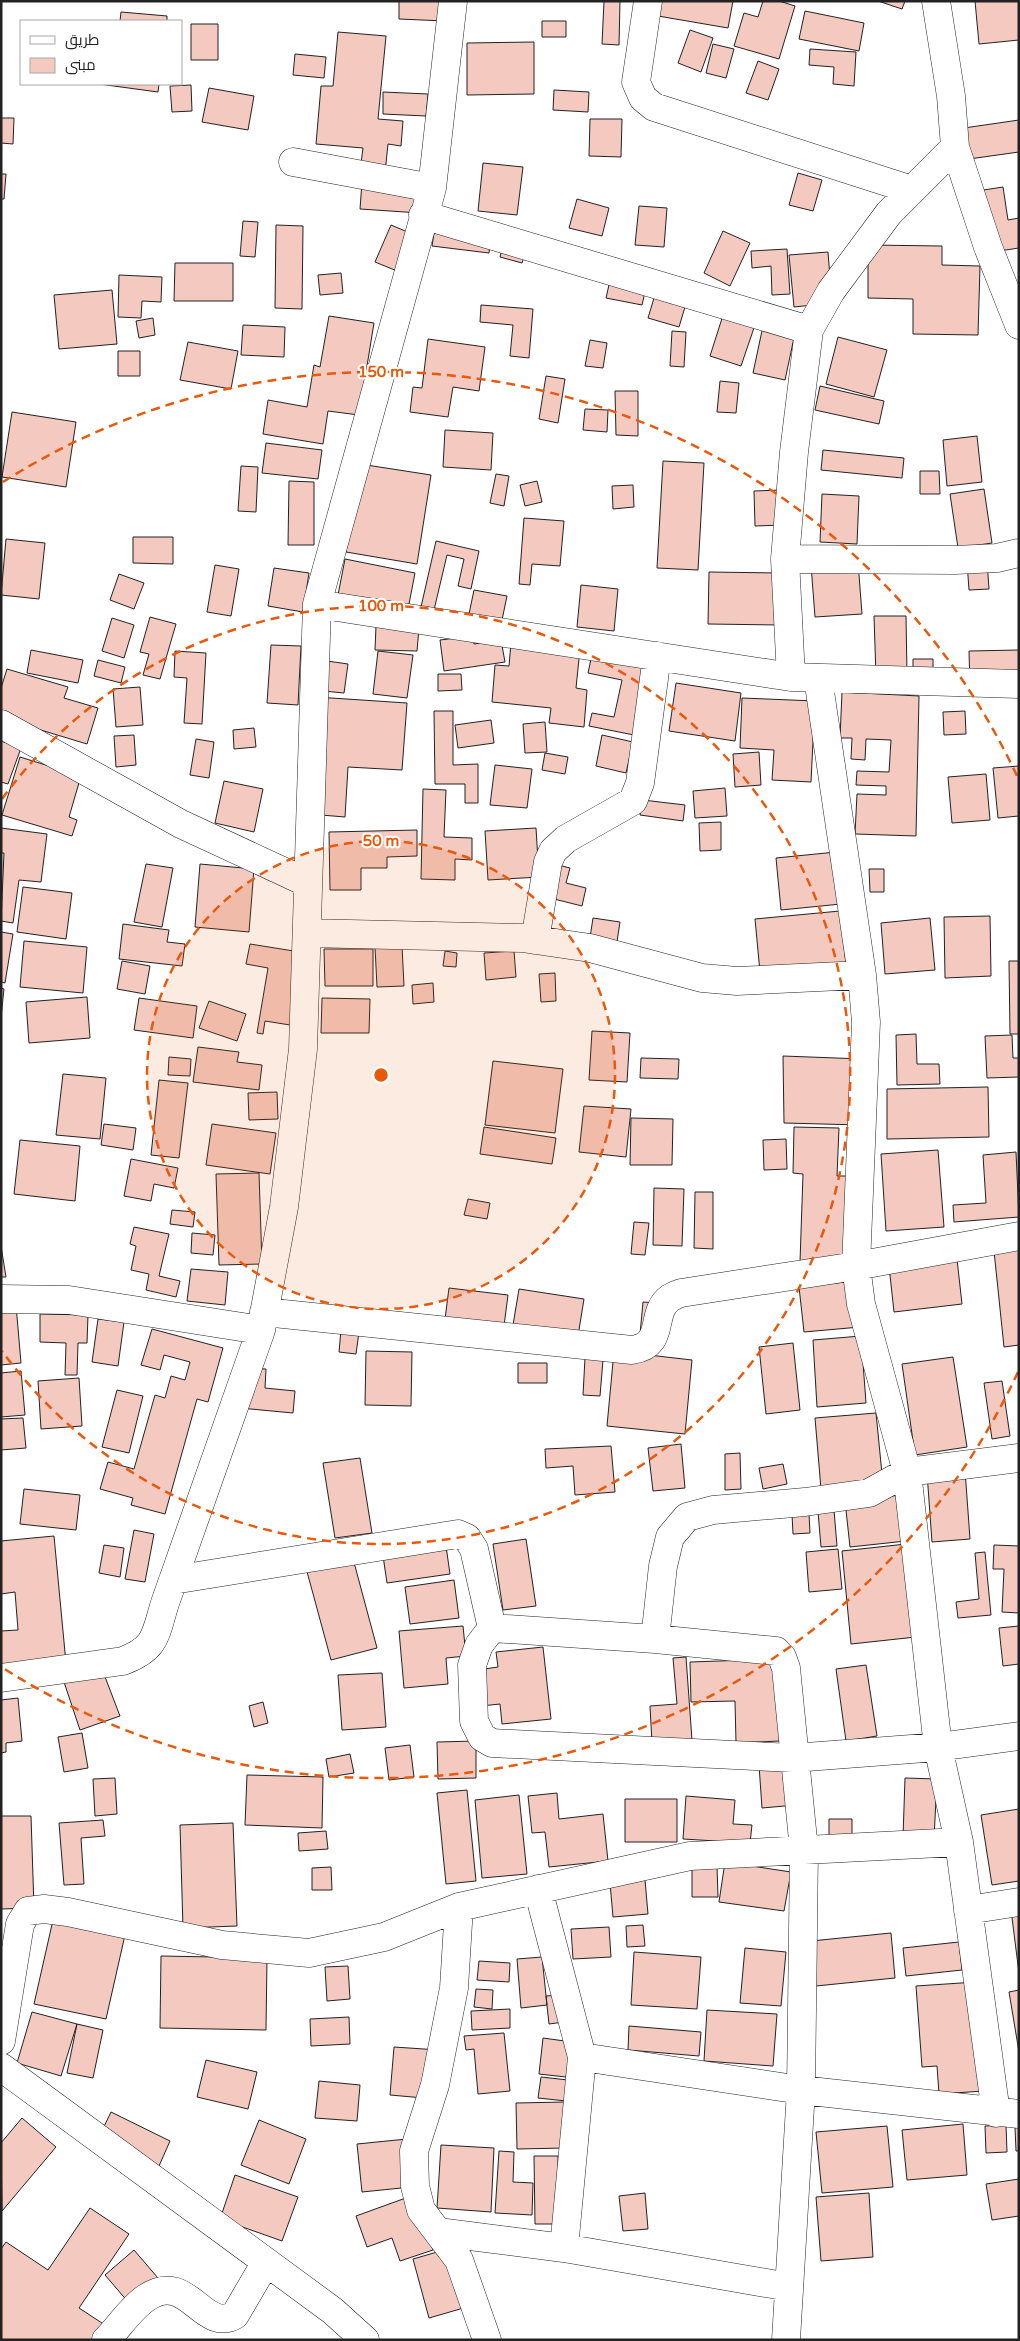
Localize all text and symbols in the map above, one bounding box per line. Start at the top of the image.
legend [20,20,182,85]
text: طريق [65,31,99,50]
text: مبنى [65,56,96,75]
text: 150 m [358,363,404,381]
text: 100 m [358,597,404,615]
text: 50 m [363,832,399,850]
centre of rings [372,1066,390,1084]

